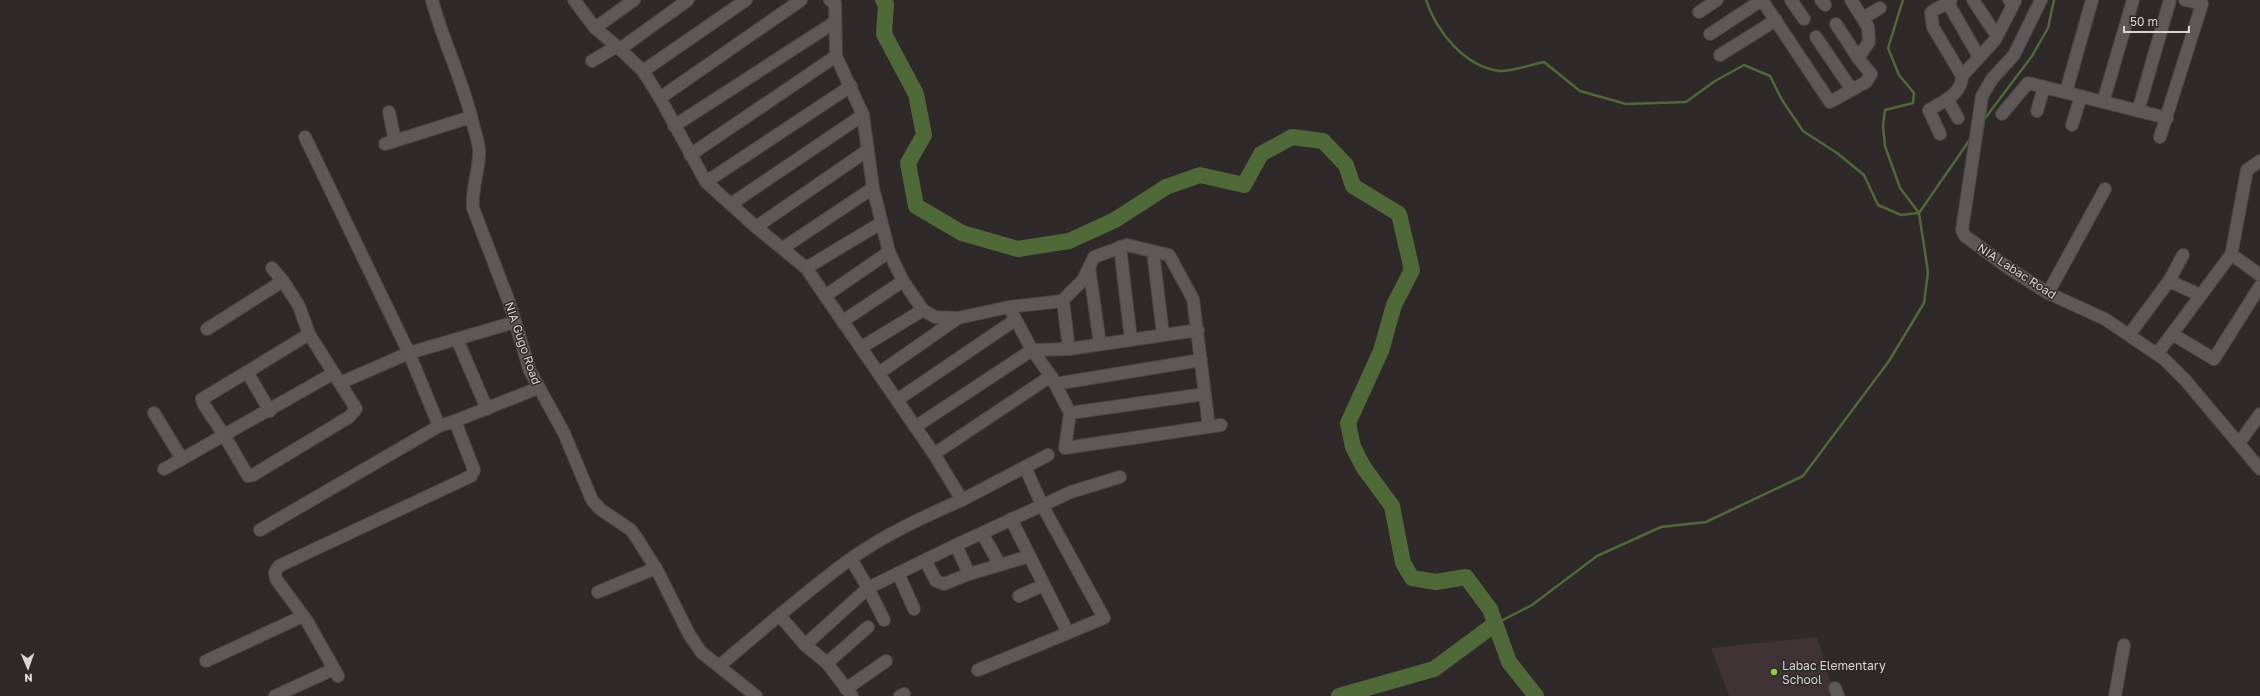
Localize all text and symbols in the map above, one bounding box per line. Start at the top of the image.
scale bar [2124,8,2189,34]
text: 50 m [2130,14,2158,29]
street label: NIA Labac Road [1975,240,2059,302]
street label: NIA Gugo Road [502,300,544,386]
north arrow [8,648,48,688]
place label: Labac Elementary School [1782,658,1886,687]
marker: Labac Elementary School [1769,667,1779,677]
text: N [24,672,33,685]

